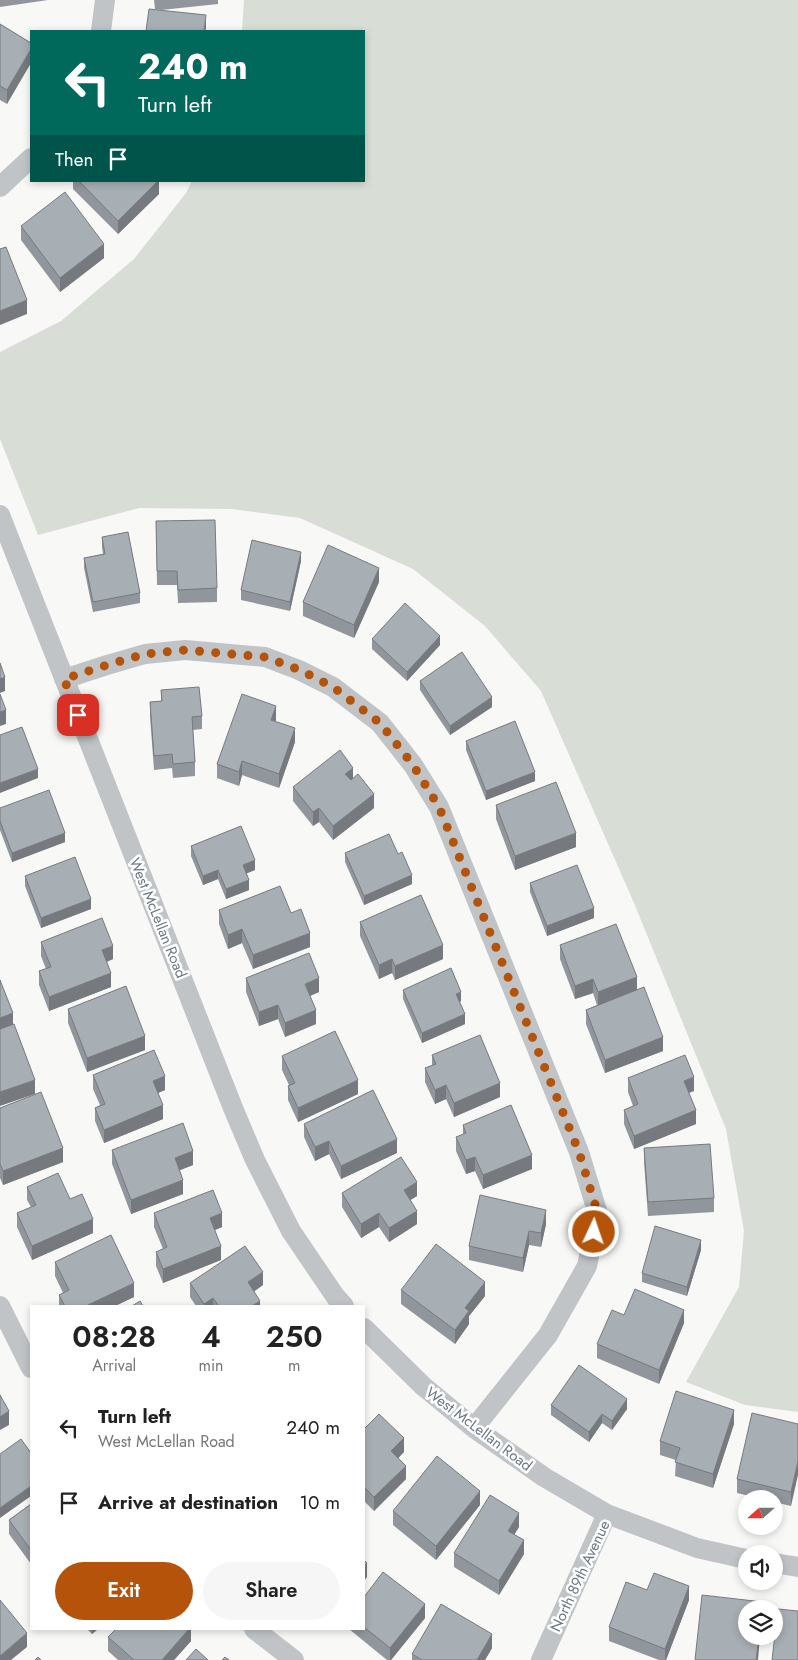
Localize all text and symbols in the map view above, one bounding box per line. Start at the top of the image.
text: 240 m [138,42,248,92]
icon: left [55,50,120,115]
text: Turn left [138,88,212,120]
icon: arrive [104,145,132,173]
text: Then [55,146,94,173]
pin [57,694,99,736]
icon: arrive [64,701,92,729]
street label: West McLellan Road [124,854,192,982]
position arrow [567,1205,619,1257]
text: 08:28 [72,1315,156,1358]
text: 4 [201,1315,221,1358]
text: 250 [266,1315,323,1358]
text: Arrival [92,1354,136,1377]
text: min [198,1354,224,1377]
text: m [288,1354,300,1377]
street label: West McLellan Road [421,1382,537,1476]
text: Turn left [98,1403,171,1430]
icon: left [55,1414,83,1442]
text: 240 m [286,1414,340,1441]
text: West McLellan Road [98,1430,235,1453]
icon: arrive [55,1489,83,1517]
text: Arrive at destination [98,1489,278,1516]
text: 10 m [300,1489,340,1516]
north arrow [738,1490,782,1535]
map controls [738,1490,783,1645]
street label: North 89th Avenue [545,1517,616,1635]
button: sound [738,1545,783,1590]
button: Exit [55,1562,193,1620]
button: Share [203,1562,340,1620]
button: layers [738,1600,783,1645]

